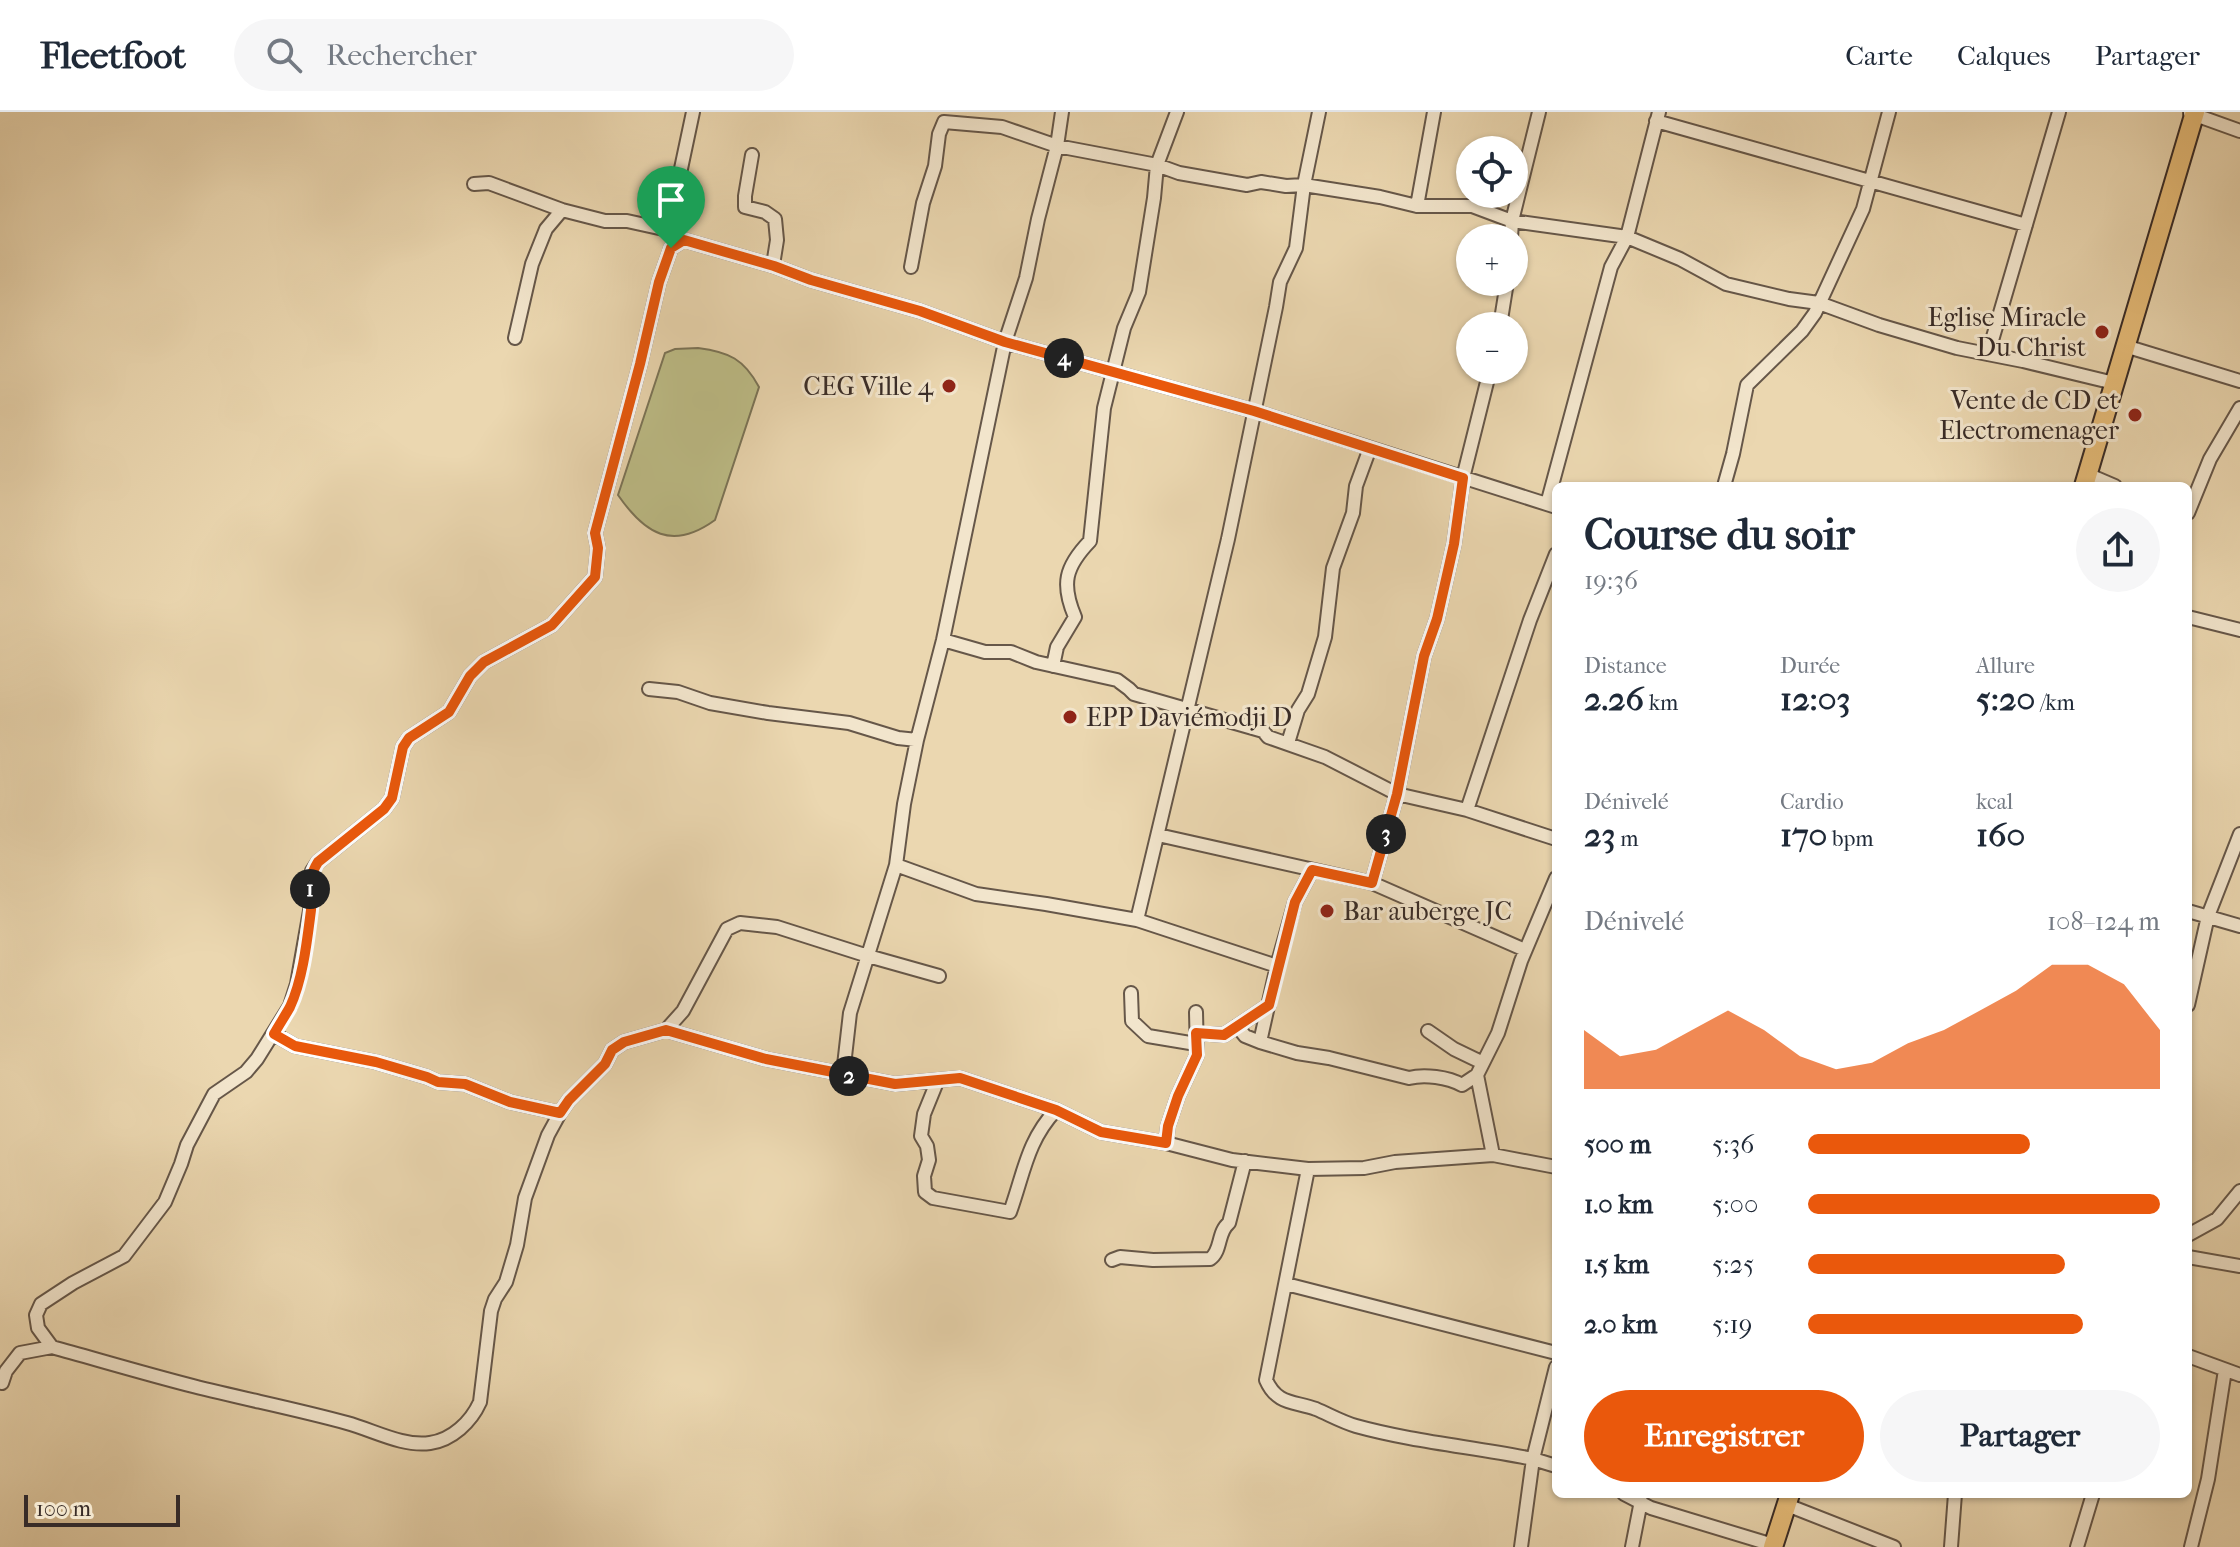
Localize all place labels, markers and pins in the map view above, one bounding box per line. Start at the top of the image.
pin [637,166,705,248]
place label: Eglise Miracle Du Christ [1928,302,2087,363]
marker: Eglise Miracle Du Christ [2093,323,2111,341]
pin: 4 [1044,338,1084,378]
place label: CEG Ville 4 [803,371,934,402]
marker: CEG Ville 4 [940,377,958,395]
place label: Vente de CD et Electromenager [1939,385,2120,446]
marker: Vente de CD et Electromenager [2126,406,2144,424]
place label: EPP Daviémodji D [1086,702,1292,733]
marker: EPP Daviémodji D [1061,708,1079,726]
pin: 3 [1366,814,1406,854]
pin: 1 [290,869,330,909]
place label: Bar auberge JC [1343,896,1512,927]
marker: Bar auberge JC [1318,902,1336,920]
pin: 2 [829,1056,869,1096]

